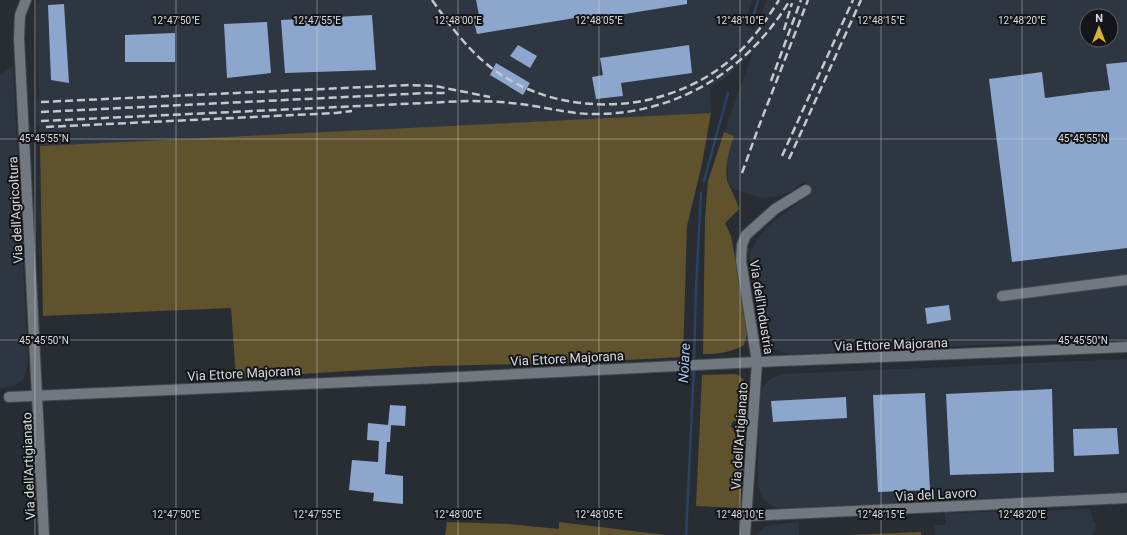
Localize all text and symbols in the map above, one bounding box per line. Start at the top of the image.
north arrow [1079,8,1119,48]
text: N [1095,12,1103,25]
text: 12°47'50"E [152,15,200,26]
text: 12°47'55"E [293,15,341,26]
text: 12°48'00"E [434,15,482,26]
text: 12°48'05"E [575,15,623,26]
text: 12°48'10"E [716,15,764,26]
text: 12°48'15"E [857,15,905,26]
text: 12°48'20"E [998,15,1046,26]
text: 45°45'55"N [19,133,69,144]
text: 45°45'55"N [1058,133,1108,144]
street label: Via dell'Agricoltura [5,156,26,264]
street label: Via dell'Industria [747,259,776,355]
text: 45°45'50"N [19,335,69,346]
street label: Via Ettore Majorana [834,335,948,354]
text: 45°45'50"N [1058,335,1108,346]
water label: Noiare [675,343,693,383]
street label: Via Ettore Majorana [510,348,624,369]
street label: Via Ettore Majorana [187,363,301,384]
street label: Via dell'Artigianato [728,382,751,490]
street label: Via dell'Artigianato [19,412,38,520]
street label: Via del Lavoro [895,485,977,504]
text: 12°47'50"E [152,509,200,520]
text: 12°47'55"E [293,509,341,520]
text: 12°48'00"E [434,509,482,520]
text: 12°48'05"E [575,509,623,520]
text: 12°48'10"E [716,509,764,520]
text: 12°48'15"E [857,509,905,520]
text: 12°48'20"E [998,509,1046,520]

